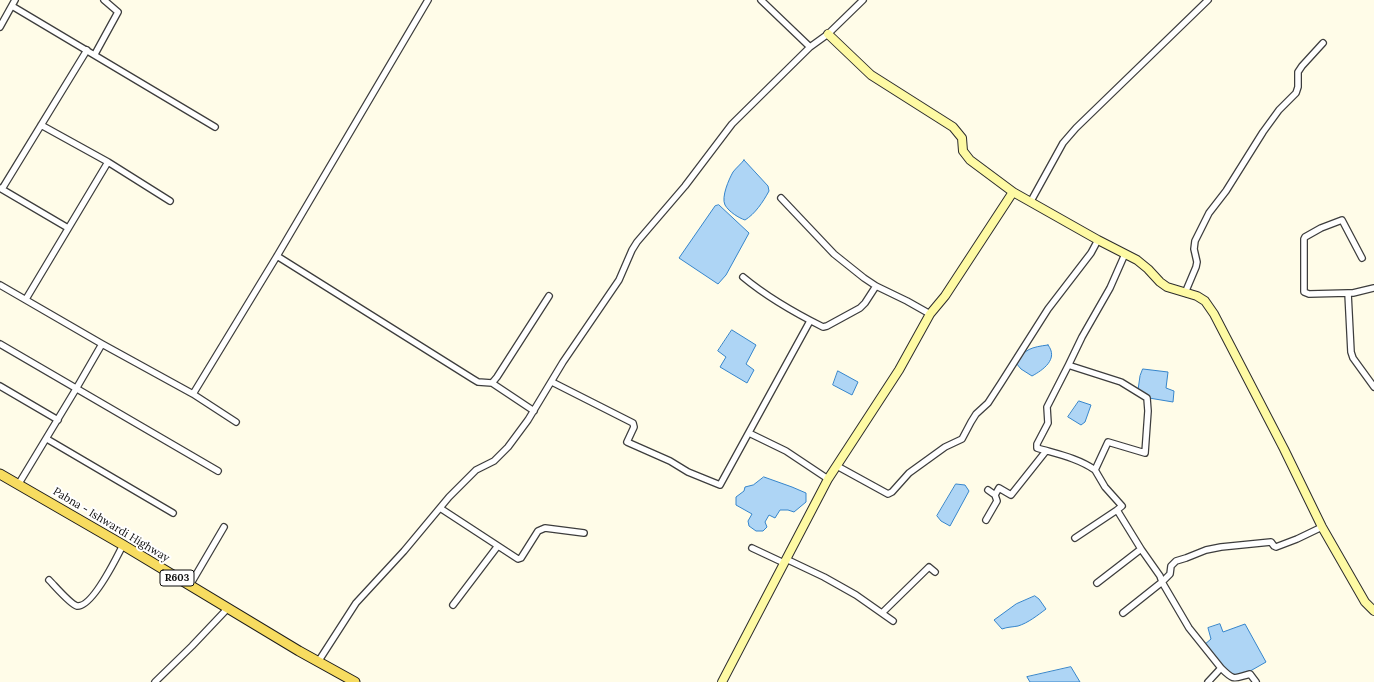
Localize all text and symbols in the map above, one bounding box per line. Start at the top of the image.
street label: Pabna - Ishwardi Highway [50,485,172,565]
road number: R603 [160,570,194,586]

